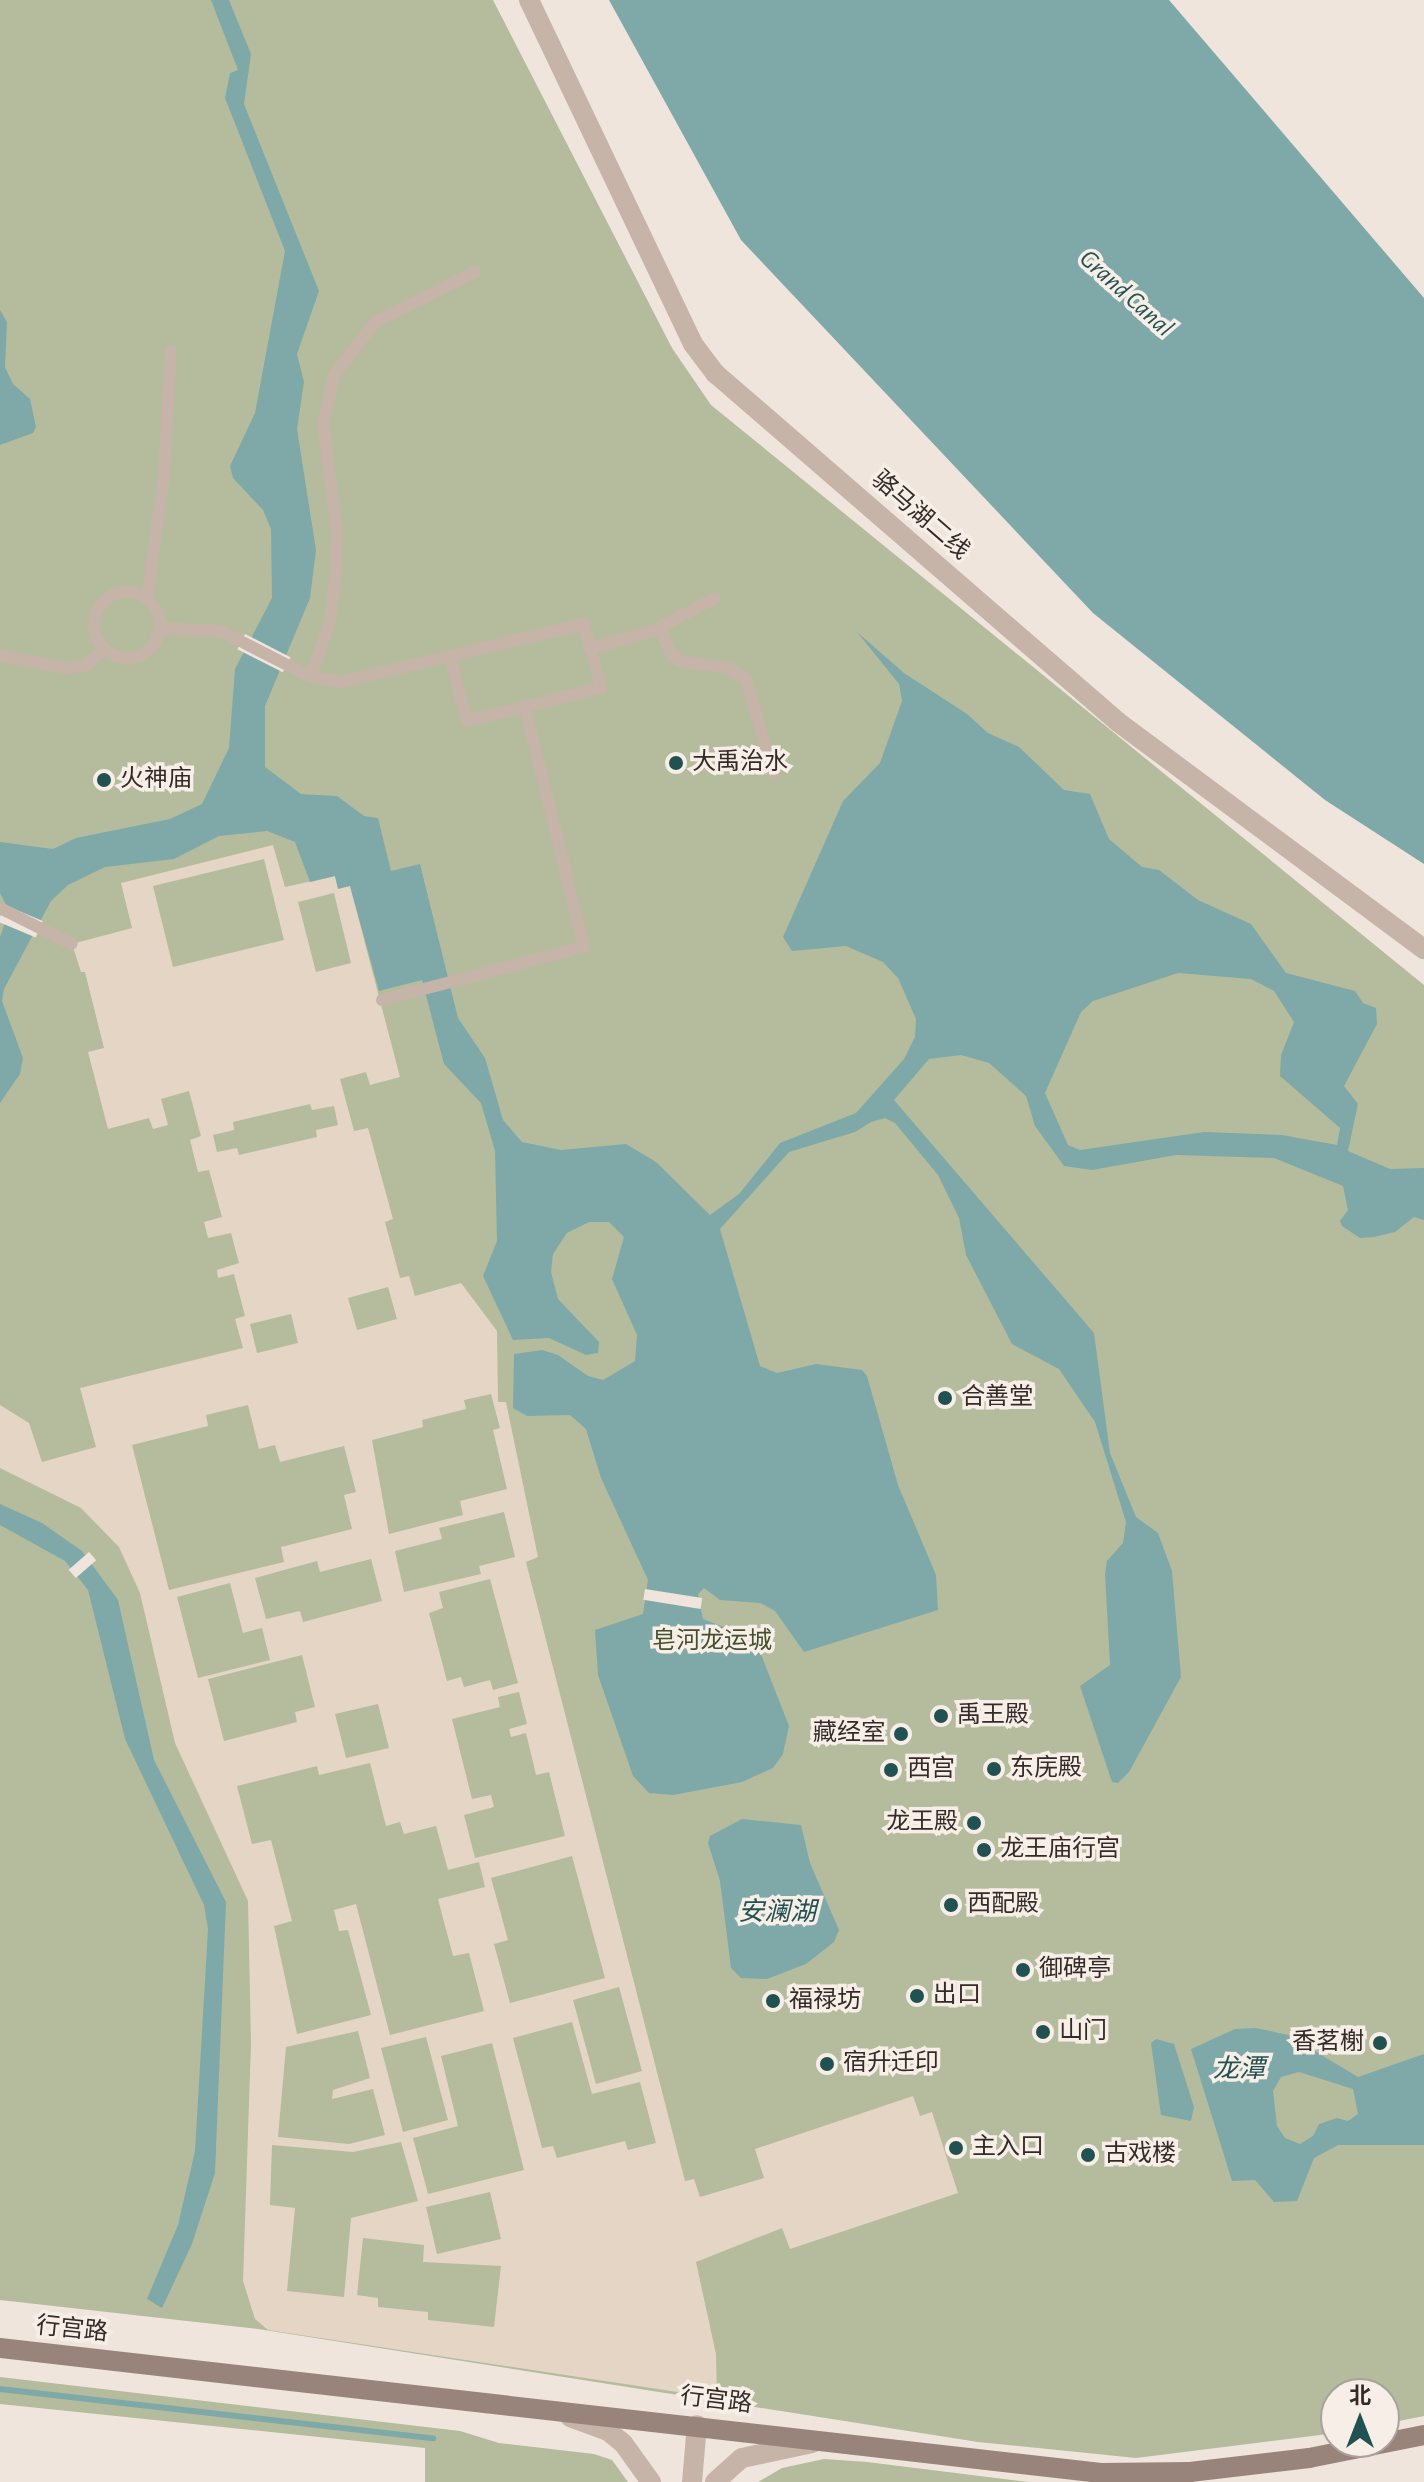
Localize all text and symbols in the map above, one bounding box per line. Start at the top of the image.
water label: Grand Canal [1073,244,1179,344]
street label: 骆马湖二线 [865,466,975,566]
place label: 大禹治水 [692,749,788,777]
marker: 大禹治水 [667,754,685,772]
place label: 火神庙 [120,766,192,794]
marker: 火神庙 [95,771,113,789]
place label: 合善堂 [961,1384,1033,1412]
marker: 合善堂 [936,1389,954,1407]
park label: 皂河龙运城 [652,1628,772,1656]
place label: 禹王殿 [957,1702,1029,1730]
marker: 禹王殿 [932,1707,950,1725]
place label: 藏经室 [813,1720,885,1748]
marker: 藏经室 [892,1725,910,1743]
place label: 东庑殿 [1010,1755,1082,1783]
place label: 西宫 [907,1756,955,1784]
marker: 东庑殿 [985,1760,1003,1778]
marker: 西宫 [882,1761,900,1779]
place label: 龙王殿 [886,1809,958,1837]
marker: 龙王殿 [965,1814,983,1832]
place label: 龙王庙行宫 [1000,1836,1120,1864]
marker: 龙王庙行宫 [975,1841,993,1859]
place label: 西配殿 [967,1891,1039,1919]
marker: 西配殿 [942,1896,960,1914]
water label: 安澜湖 [738,1897,816,1929]
place label: 御碑亭 [1039,1956,1111,1984]
marker: 御碑亭 [1014,1961,1032,1979]
place label: 出口 [933,1982,981,2010]
place label: 福禄坊 [789,1987,861,2015]
marker: 出口 [908,1987,926,2005]
marker: 福禄坊 [764,1992,782,2010]
place label: 山门 [1059,2018,1107,2046]
marker: 山门 [1034,2023,1052,2041]
place label: 香茗榭 [1292,2029,1364,2057]
marker: 香茗榭 [1371,2034,1389,2052]
place label: 宿升迁印 [843,2050,939,2078]
water label: 龙潭 [1213,2054,1265,2086]
marker: 宿升迁印 [818,2055,836,2073]
place label: 主入口 [972,2134,1044,2162]
marker: 主入口 [947,2139,965,2157]
place label: 古戏楼 [1104,2141,1176,2169]
marker: 古戏楼 [1079,2146,1097,2164]
street label: 行宫路 [35,2312,109,2348]
north arrow [1320,2378,1400,2458]
street label: 行宫路 [679,2382,753,2420]
text: 北 [1349,2385,1371,2407]

